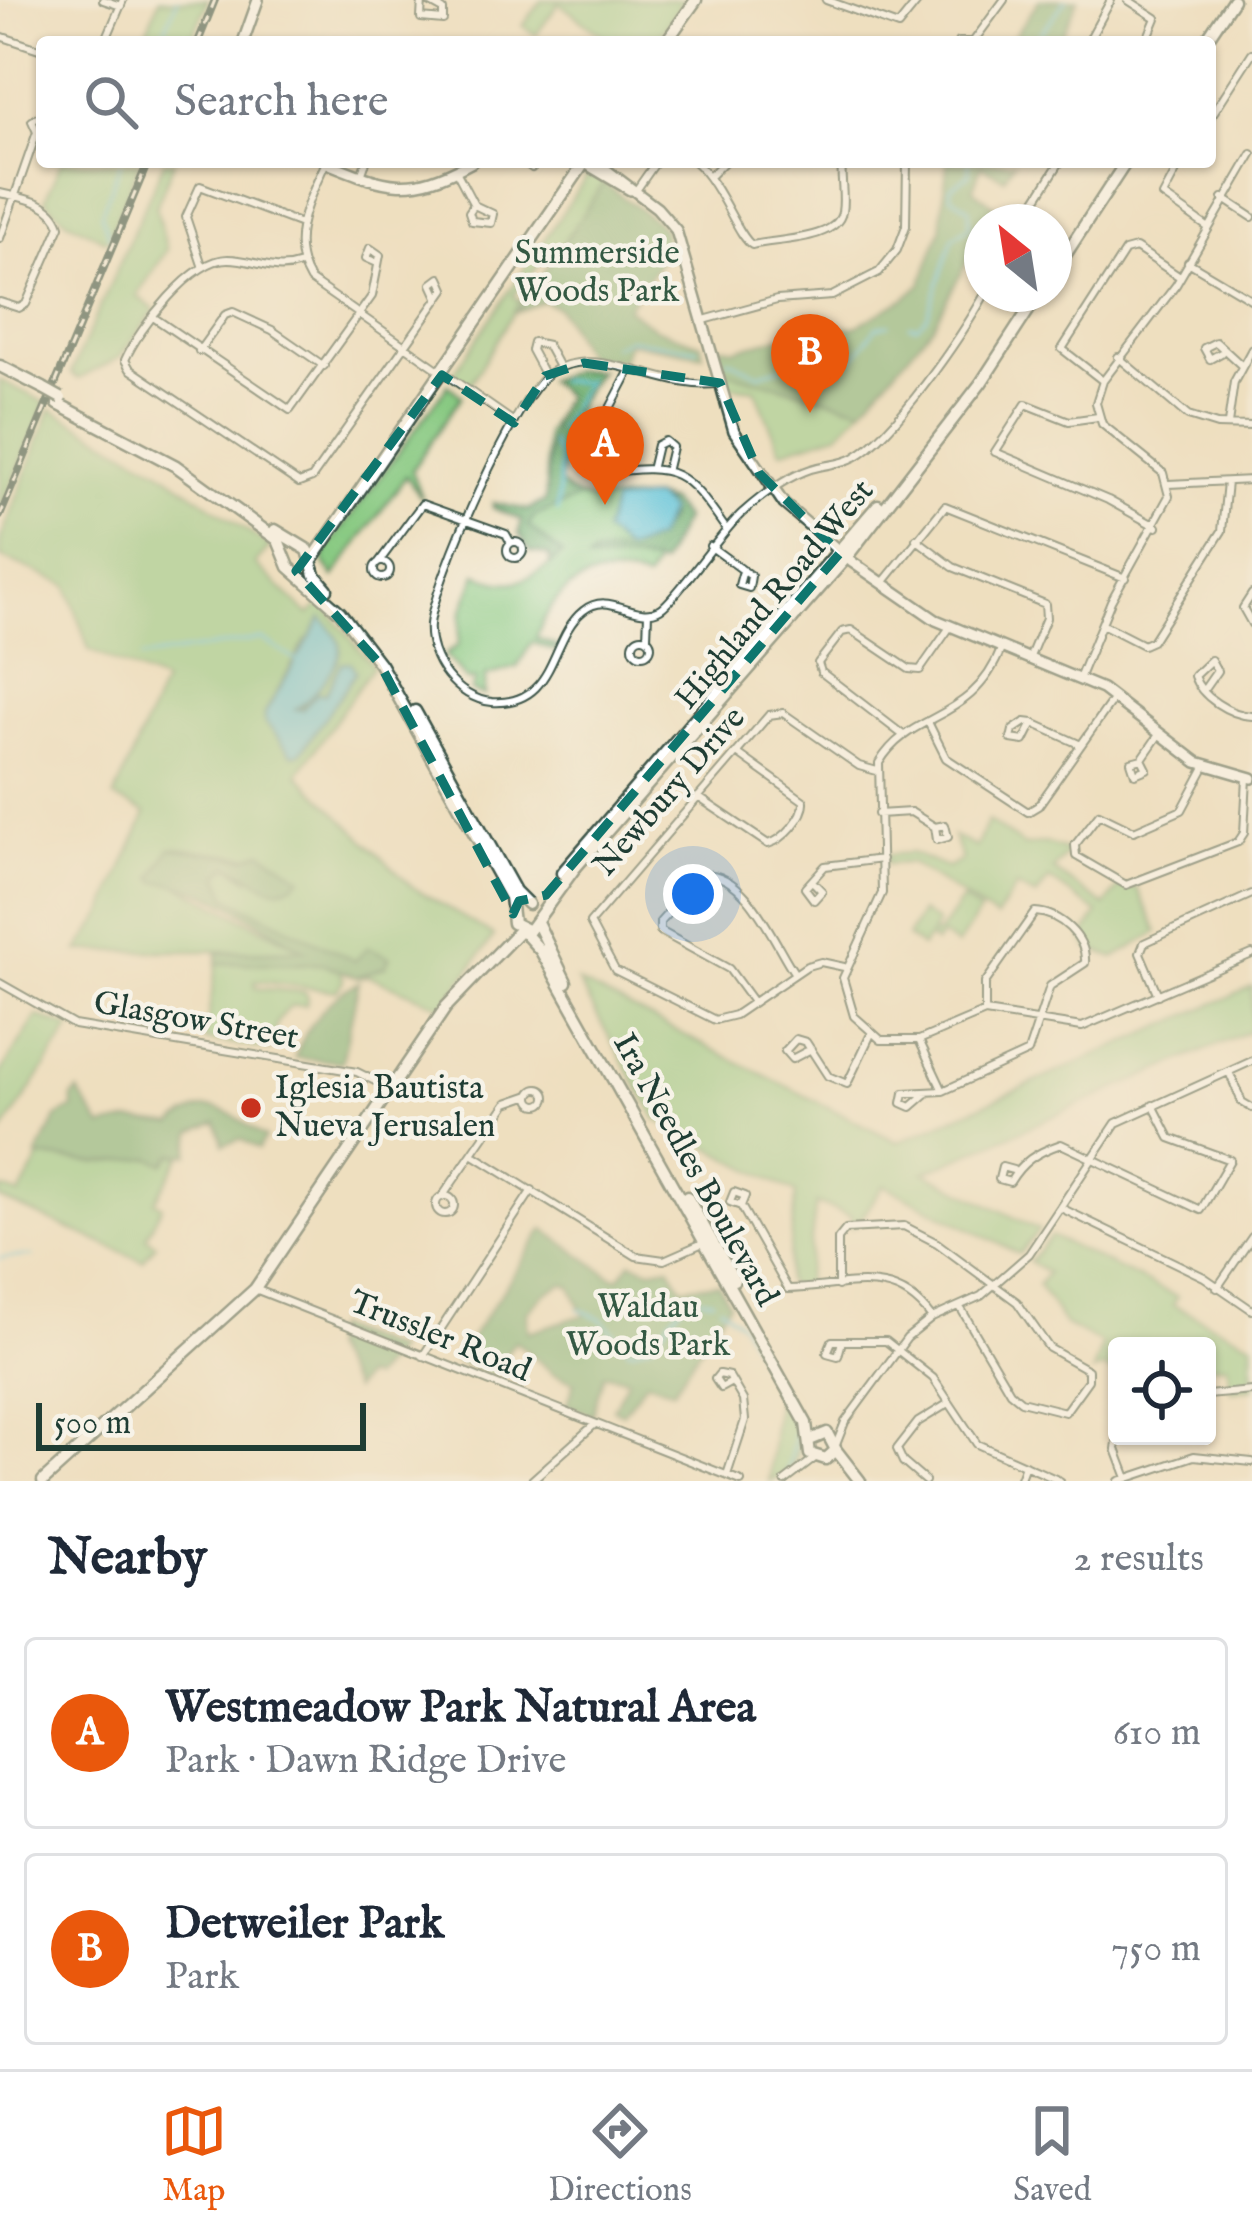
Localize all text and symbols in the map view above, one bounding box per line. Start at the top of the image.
search box [36,36,1216,168]
icon: search [78,69,144,135]
text: Search here [174,74,388,131]
north arrow [964,204,1072,312]
park label: Summerside Woods Park [514,233,680,313]
pin: B [771,314,849,413]
pin: A [566,406,644,505]
street label: Highland Road West [666,471,884,719]
street label: Newbury Drive [585,698,755,886]
your location [663,864,723,924]
street label: Glasgow Street [90,982,302,1060]
street label: Ira Needles Boulevard [603,1026,788,1314]
place label: Iglesia Bautista Nueva Jerusalen [275,1068,495,1148]
marker: Iglesia Bautista Nueva Jerusalen [238,1095,264,1121]
street label: Trussler Road [343,1282,537,1393]
park label: Waldau Woods Park [566,1287,731,1367]
map controls [1108,1337,1216,1445]
button: locate [1108,1337,1216,1445]
scale bar [36,1397,366,1450]
text: 500 m [54,1403,131,1445]
text: Nearby [48,1527,207,1592]
text: 2 results [1073,1535,1204,1584]
text: Westmeadow Park Natural Area [165,1680,756,1737]
text: A [77,1709,103,1758]
text: 610 m [1113,1709,1201,1758]
text: Park · Dawn Ridge Drive [165,1737,566,1786]
text: Detweiler Park [165,1896,444,1953]
text: B [77,1925,103,1974]
text: 750 m [1111,1925,1201,1974]
text: Park [165,1953,239,2002]
tab: Map [161,2098,227,2212]
tab: Directions [548,2098,692,2212]
tab: Saved [1013,2098,1091,2212]

